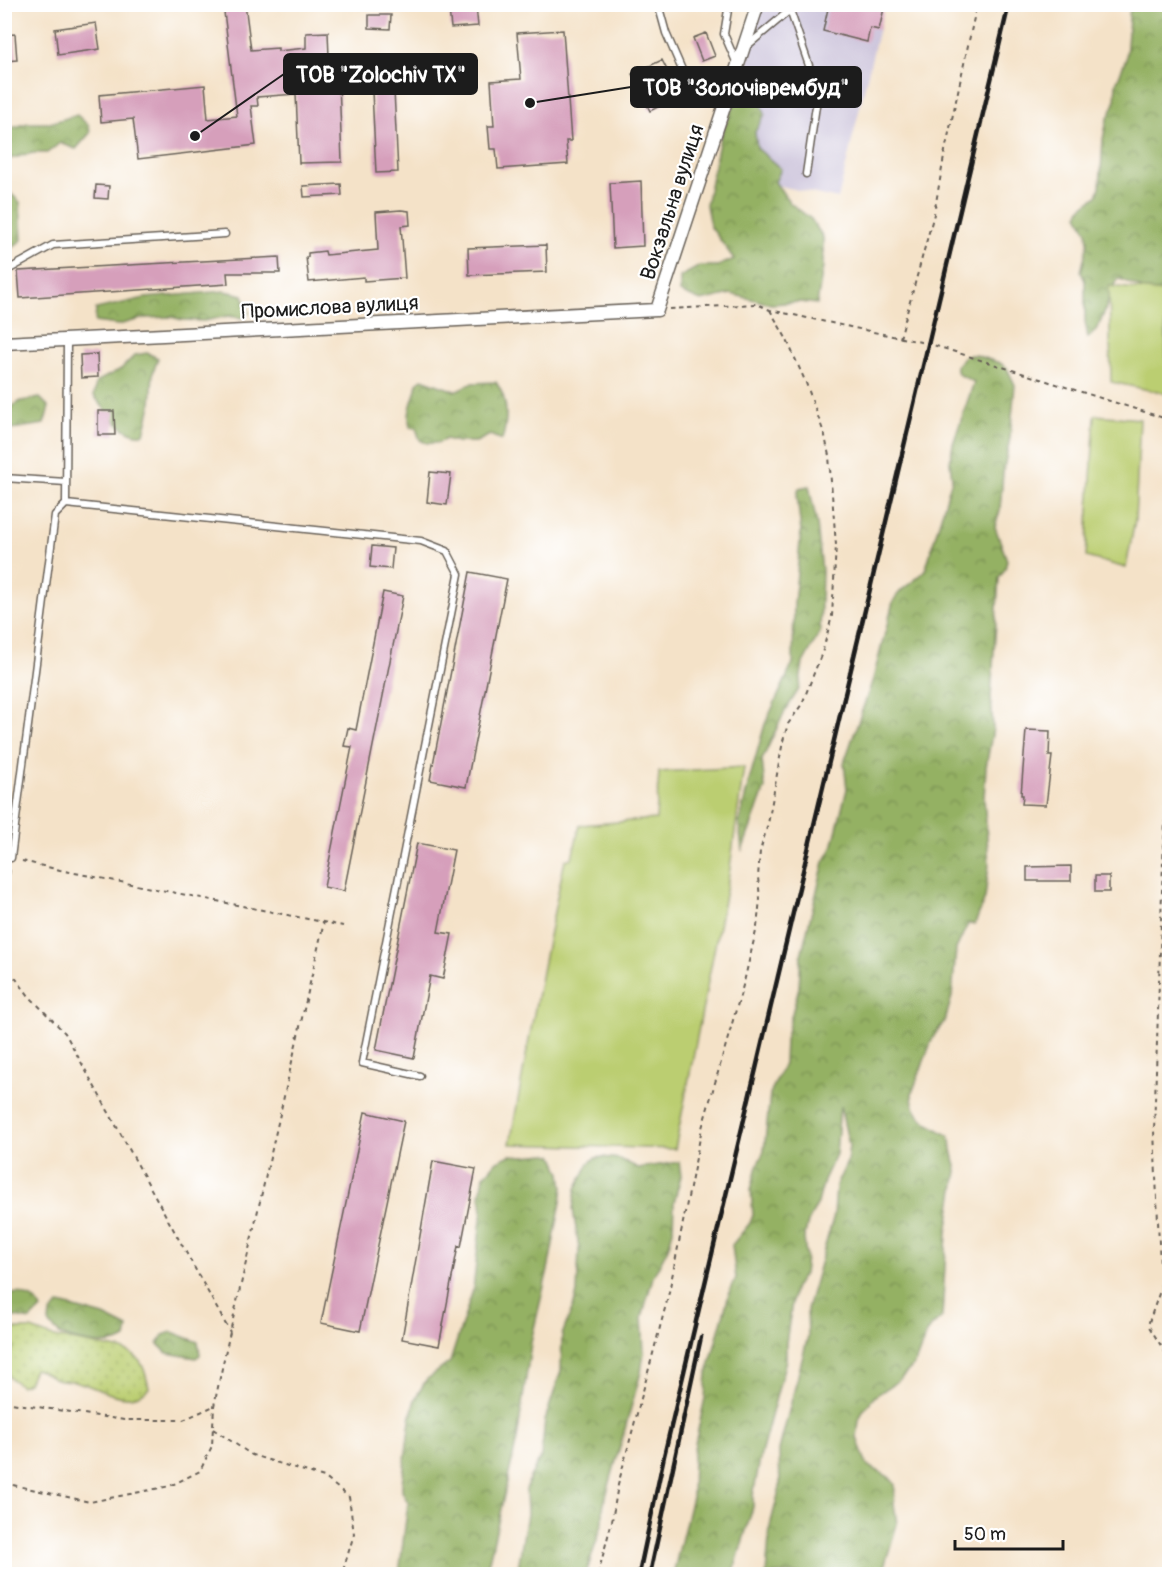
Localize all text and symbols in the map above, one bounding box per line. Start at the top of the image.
callout: ТОВ "Zolochiv TX" [284,54,477,94]
text: ТОВ "Zolochiv TX" [295,61,466,89]
callout: ТОВ "Золочіврембуд" [631,67,861,107]
text: ТОВ "Золочіврембуд" [642,74,849,102]
street label: Вокзальна вулиця [635,121,710,283]
street label: Промислова вулиця [241,289,419,326]
scale bar [955,1513,1063,1551]
text: 50 m [964,1523,1006,1546]

